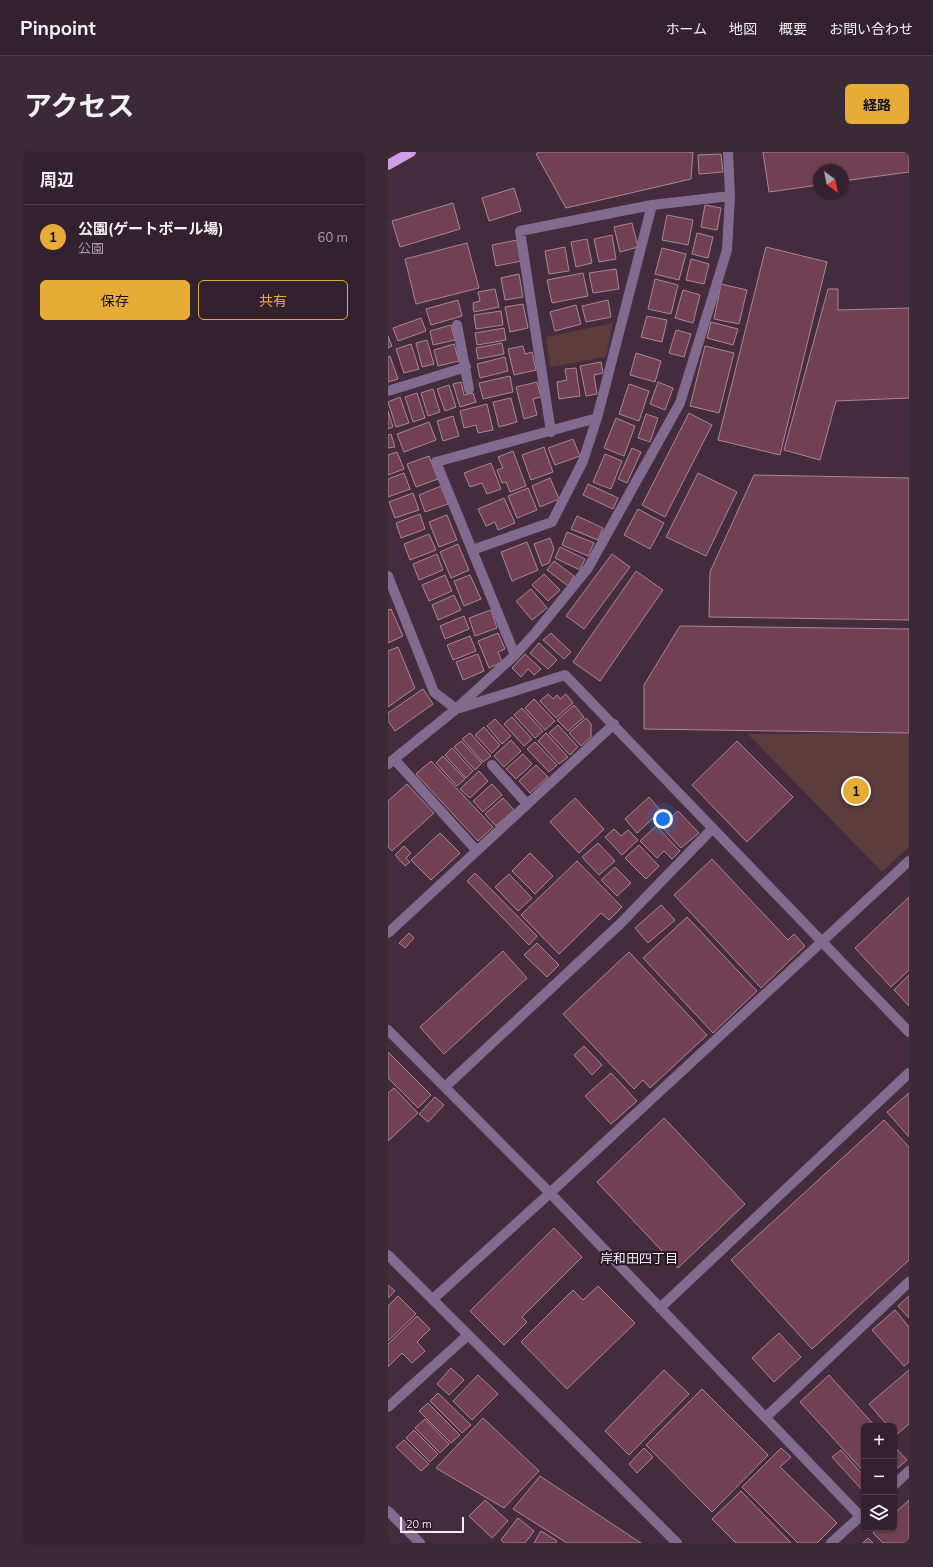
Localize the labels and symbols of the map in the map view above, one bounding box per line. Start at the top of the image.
north arrow [813,164,849,200]
pin: 1 [843,776,869,806]
your location [653,809,673,829]
district label: 岸和田四丁目 [600,1250,678,1266]
scale bar [400,1515,464,1534]

